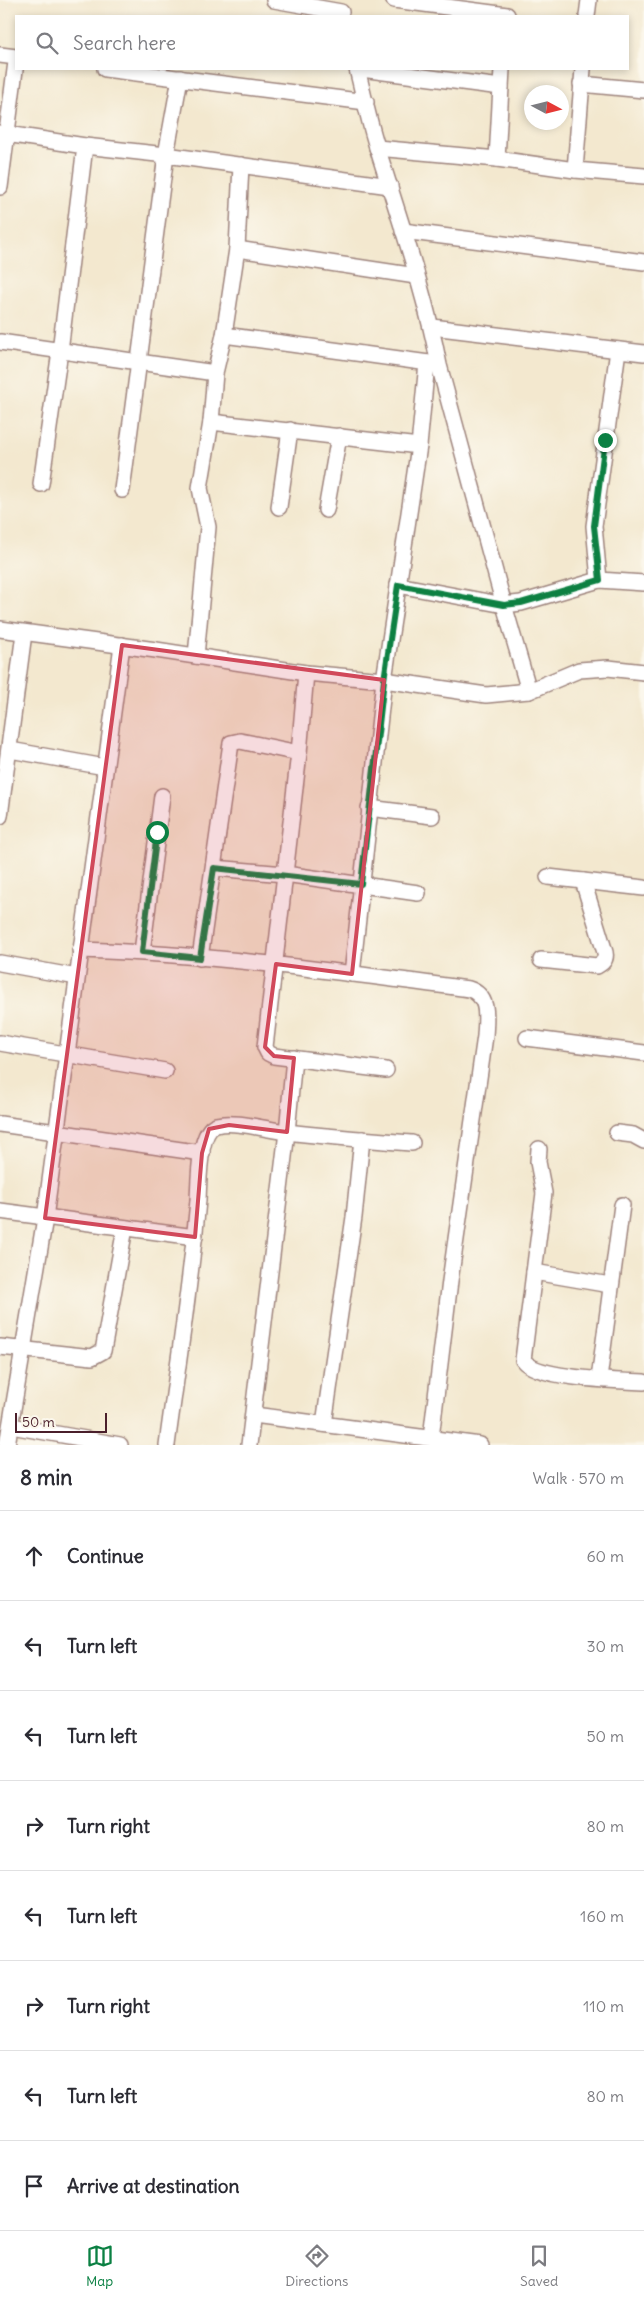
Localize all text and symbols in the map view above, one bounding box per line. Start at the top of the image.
search box [15,15,629,70]
icon: search [33,29,61,57]
text: Search here [73,31,176,55]
north arrow [524,85,569,130]
route end [594,429,617,452]
route start [146,821,169,844]
scale bar [15,1410,108,1433]
text: 50 m [22,1413,55,1431]
text: 8 min [20,1464,72,1491]
text: Walk · 570 m [533,1468,624,1488]
icon: ahead [20,1542,48,1570]
text: Continue [67,1544,144,1568]
text: 60 m [586,1546,624,1566]
icon: left [20,1632,48,1660]
text: Turn left [67,1634,137,1658]
text: 30 m [587,1636,624,1656]
icon: left [20,1722,48,1750]
text: Turn left [67,1724,137,1748]
text: 50 m [586,1726,624,1746]
icon: right [20,1812,48,1840]
text: Turn right [67,1814,150,1838]
text: 80 m [586,1816,624,1836]
icon: left [20,1902,48,1930]
text: Turn left [67,1904,137,1928]
text: 160 m [580,1906,624,1926]
icon: right [20,1992,48,2020]
text: Turn right [67,1994,150,2018]
text: 110 m [583,1996,624,2016]
icon: left [20,2082,48,2110]
text: Turn left [67,2084,137,2108]
text: 80 m [586,2086,624,2106]
icon: arrive [20,2172,48,2200]
text: Arrive at destination [67,2174,240,2198]
tab: Map [86,2242,114,2290]
tab: Directions [285,2242,348,2290]
tab: Saved [520,2242,558,2290]

